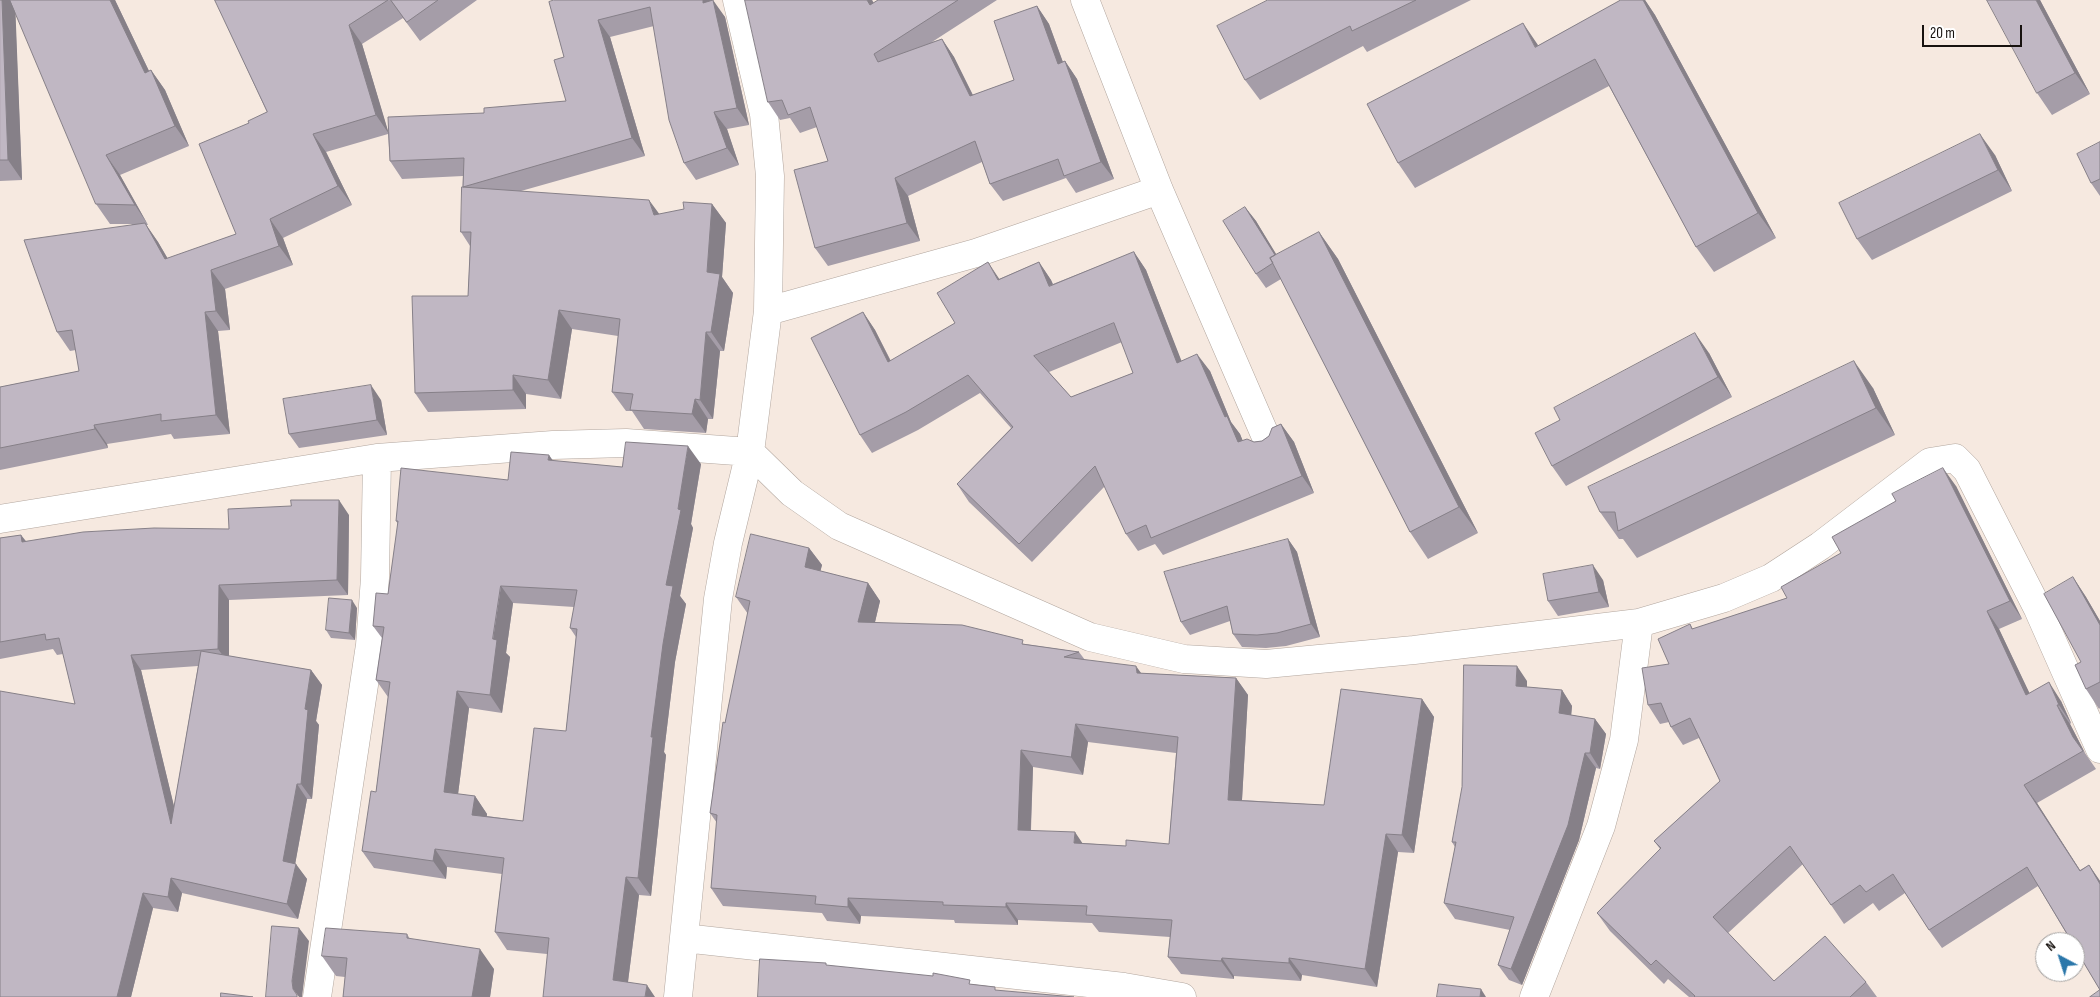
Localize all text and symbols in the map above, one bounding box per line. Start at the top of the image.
scale bar [1925,15,2025,47]
text: 20 m [1930,24,1955,43]
north arrow [2035,932,2085,982]
text: N [2042,937,2059,955]

